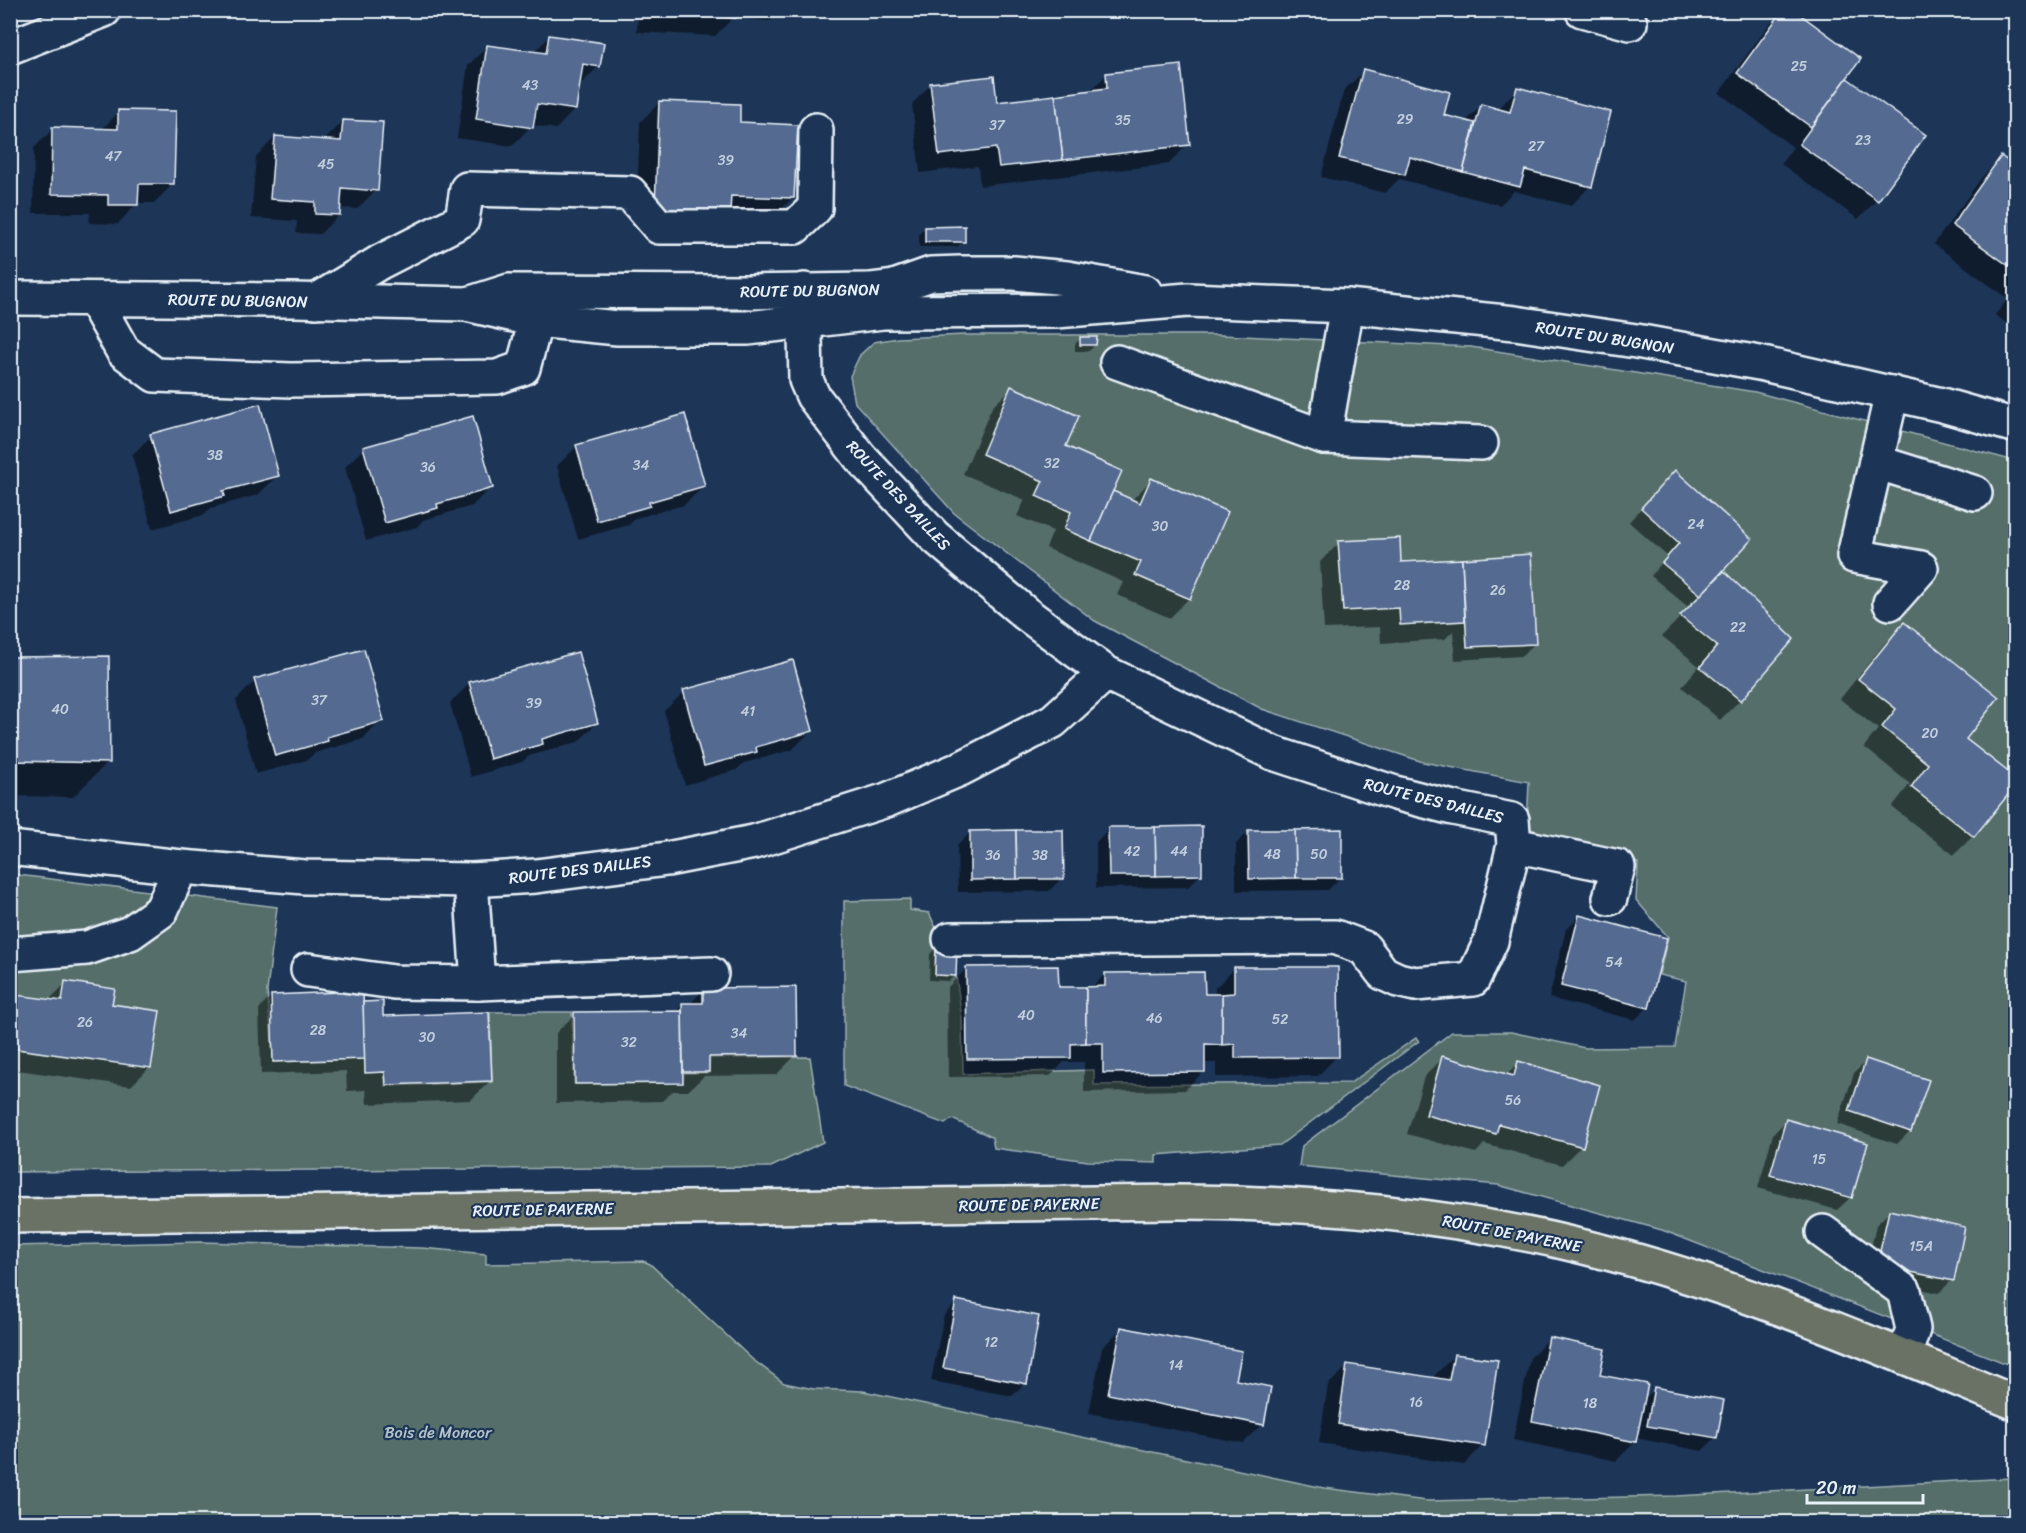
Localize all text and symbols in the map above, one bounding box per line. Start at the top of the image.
house number: 25 [1791,54,1808,79]
house number: 43 [522,73,539,98]
house number: 29 [1397,107,1414,132]
house number: 35 [1115,108,1132,133]
house number: 37 [989,113,1006,138]
house number: 23 [1855,128,1871,153]
house number: 27 [1528,134,1545,159]
house number: 47 [105,144,122,169]
house number: 39 [718,148,735,173]
house number: 45 [317,152,335,177]
street label: ROUTE DU BUGNON [740,275,880,306]
street label: ROUTE DU BUGNON [168,285,308,316]
street label: ROUTE DU BUGNON [1534,312,1676,363]
street label: ROUTE DES DAILLES [839,433,958,558]
house number: 38 [207,443,224,468]
house number: 32 [1044,451,1060,476]
house number: 34 [633,453,649,478]
house number: 36 [420,455,436,480]
house number: 24 [1688,512,1705,537]
house number: 30 [1152,514,1168,539]
house number: 28 [1394,573,1411,598]
house number: 26 [1490,578,1506,603]
house number: 22 [1730,615,1746,640]
house number: 37 [311,688,328,713]
house number: 39 [526,691,543,716]
house number: 40 [51,697,69,722]
house number: 41 [741,699,755,724]
house number: 20 [1922,721,1939,746]
street label: ROUTE DES DAILLES [1361,769,1507,832]
house number: 42 [1124,839,1140,864]
house number: 44 [1170,839,1188,864]
house number: 48 [1263,842,1281,867]
house number: 50 [1310,842,1328,867]
house number: 36 [985,843,1001,868]
house number: 38 [1032,843,1049,868]
street label: ROUTE DES DAILLES [507,846,653,893]
house number: 54 [1605,950,1623,975]
house number: 40 [1017,1003,1035,1028]
house number: 46 [1146,1006,1162,1031]
house number: 52 [1272,1007,1288,1032]
house number: 26 [77,1010,93,1035]
house number: 28 [310,1018,327,1043]
house number: 34 [731,1021,747,1046]
house number: 30 [419,1025,435,1050]
house number: 32 [621,1030,637,1055]
house number: 56 [1505,1088,1521,1113]
house number: 15 [1812,1147,1827,1172]
street label: ROUTE DE PAYERNE [958,1189,1101,1220]
street label: ROUTE DE PAYERNE [472,1194,615,1225]
street label: ROUTE DE PAYERNE [1440,1206,1585,1261]
house number: 15A [1909,1234,1933,1259]
house number: 12 [984,1330,998,1355]
house number: 14 [1169,1353,1184,1378]
house number: 16 [1409,1390,1423,1415]
house number: 18 [1583,1391,1598,1416]
park label: Bois de Moncor [384,1418,493,1447]
scale bar [1807,1467,1922,1505]
text: 20 m [1816,1472,1856,1504]

